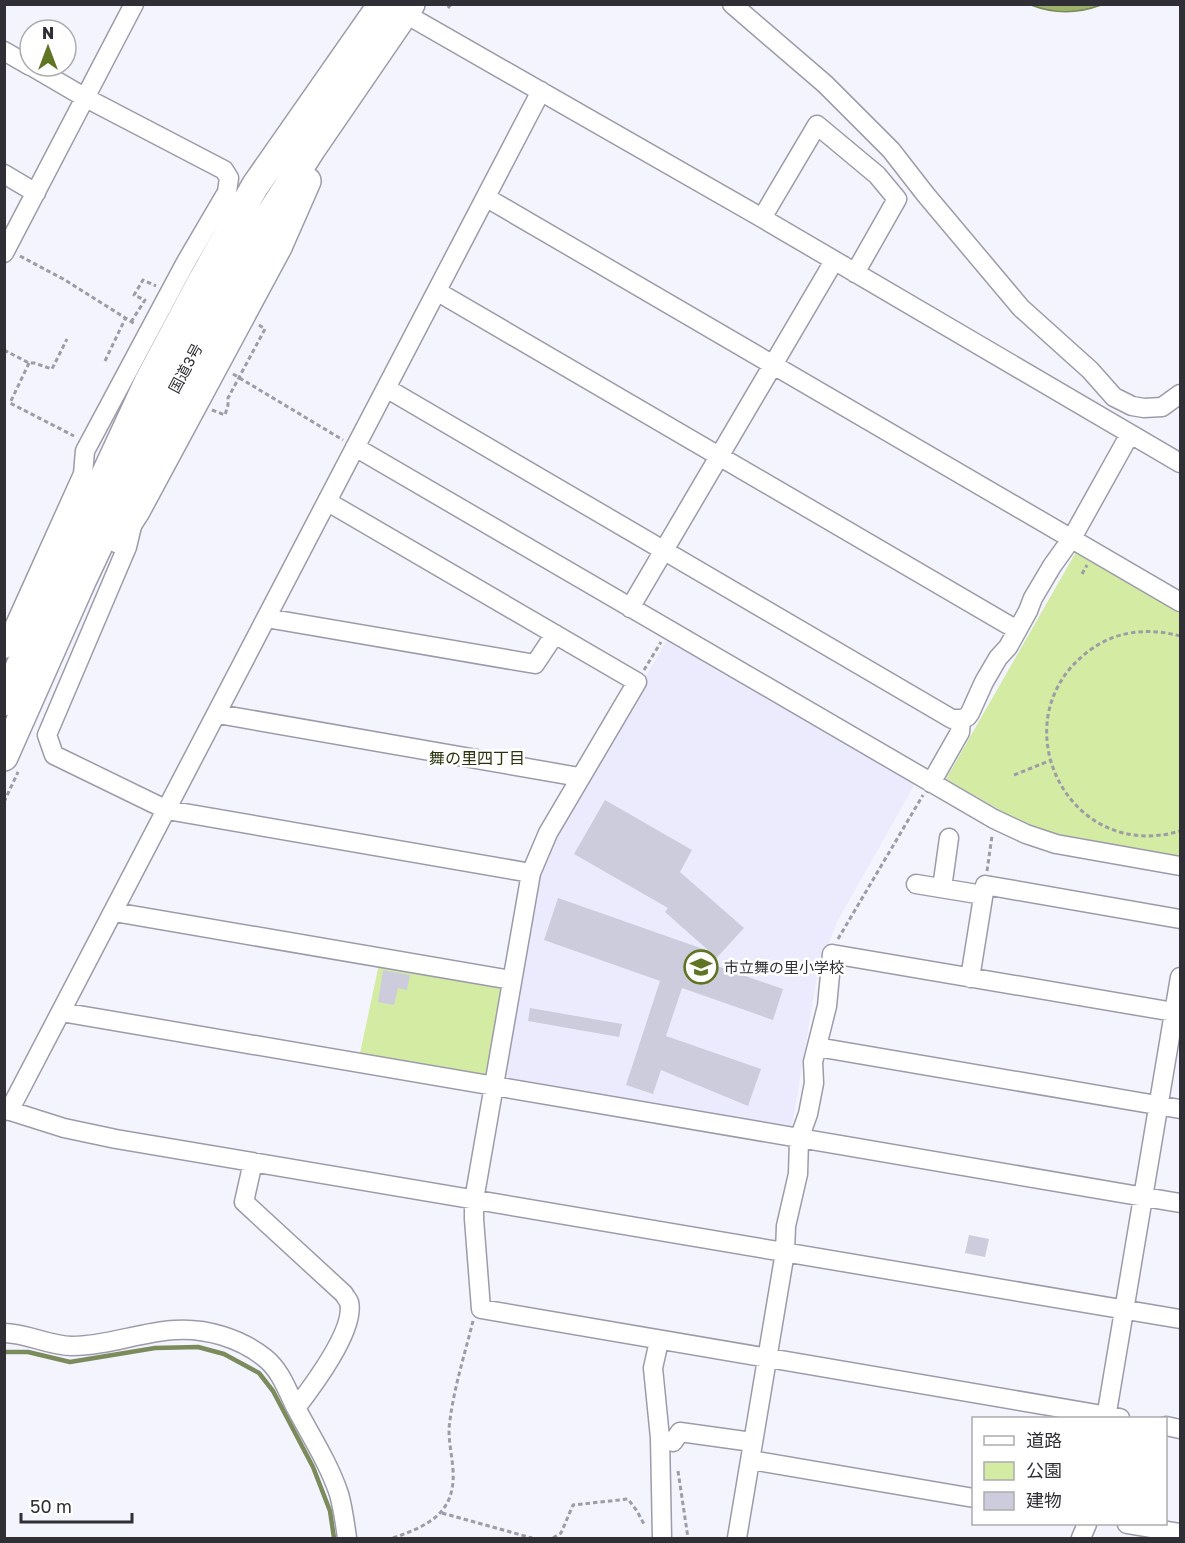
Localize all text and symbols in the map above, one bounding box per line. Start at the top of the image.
north arrow [18,18,78,78]
text: N [42,23,54,43]
street label: 国道3号 [164,340,206,396]
district label: 舞の里四丁目 [429,748,525,768]
school or university icon: 市立舞の里小学校 [683,949,719,985]
place label: 市立舞の里小学校 [724,958,844,976]
legend [972,1417,1167,1525]
text: 道路 [1026,1429,1062,1451]
text: 公園 [1026,1459,1062,1481]
scale bar [21,1486,132,1524]
text: 建物 [1026,1489,1062,1511]
text: 50 m [30,1495,72,1517]

